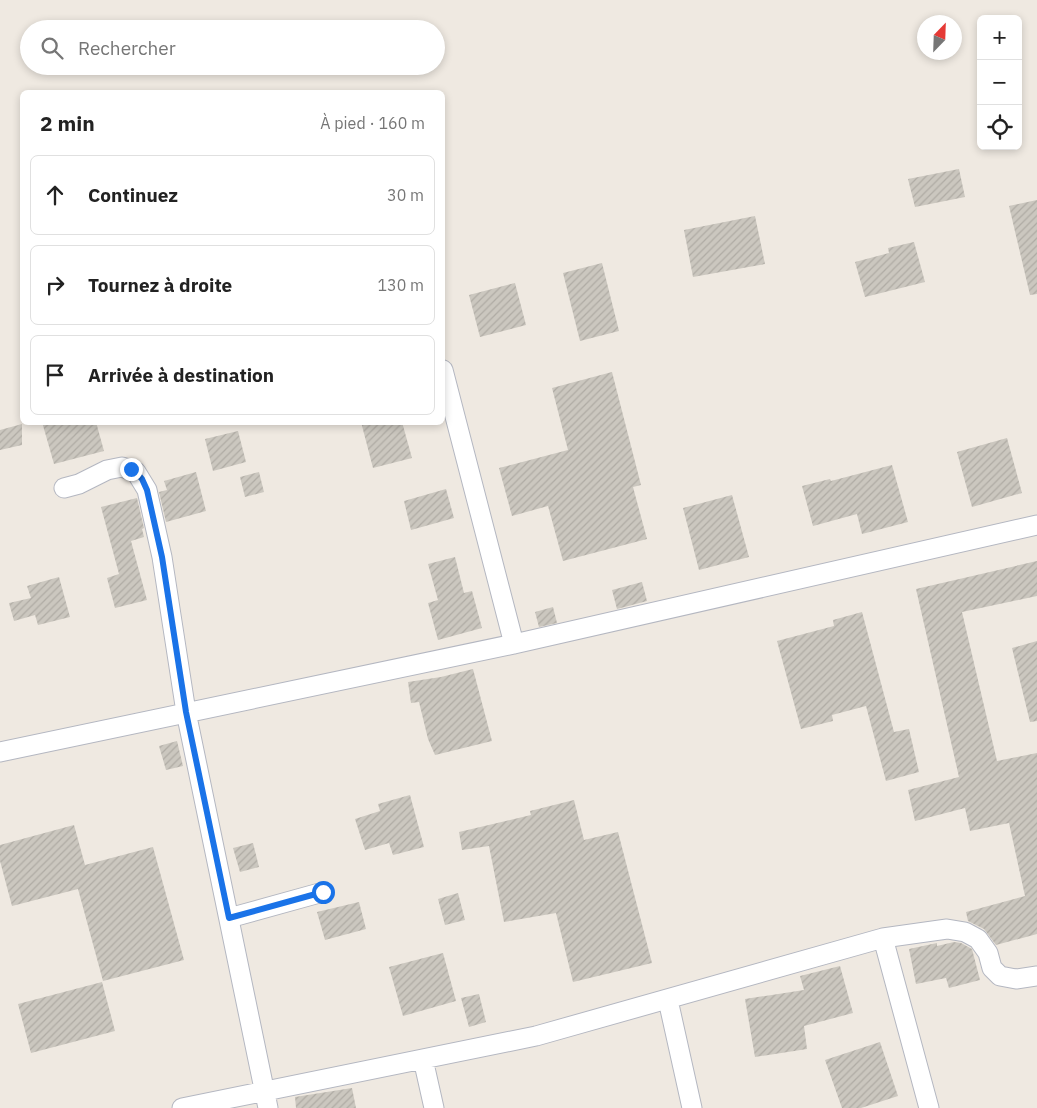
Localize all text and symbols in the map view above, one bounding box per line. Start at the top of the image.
north arrow [917,15,962,60]
map controls [977,15,1022,150]
button: + [977,15,1022,60]
search box [20,20,445,75]
icon: search [38,34,66,62]
text: Rechercher [78,36,176,60]
button: − [977,60,1022,105]
button: locate [977,105,1022,150]
text: 2 min [40,109,95,137]
text: À pied · 160 m [320,113,425,133]
icon: ahead [41,181,69,209]
text: Continuez [88,183,178,207]
text: 30 m [387,185,424,205]
icon: right [41,271,69,299]
text: Tournez à droite [88,273,232,297]
text: 130 m [377,275,424,295]
icon: arrive [41,361,69,389]
text: Arrivée à destination [88,363,274,387]
route end [120,458,143,481]
route start [312,881,335,904]

